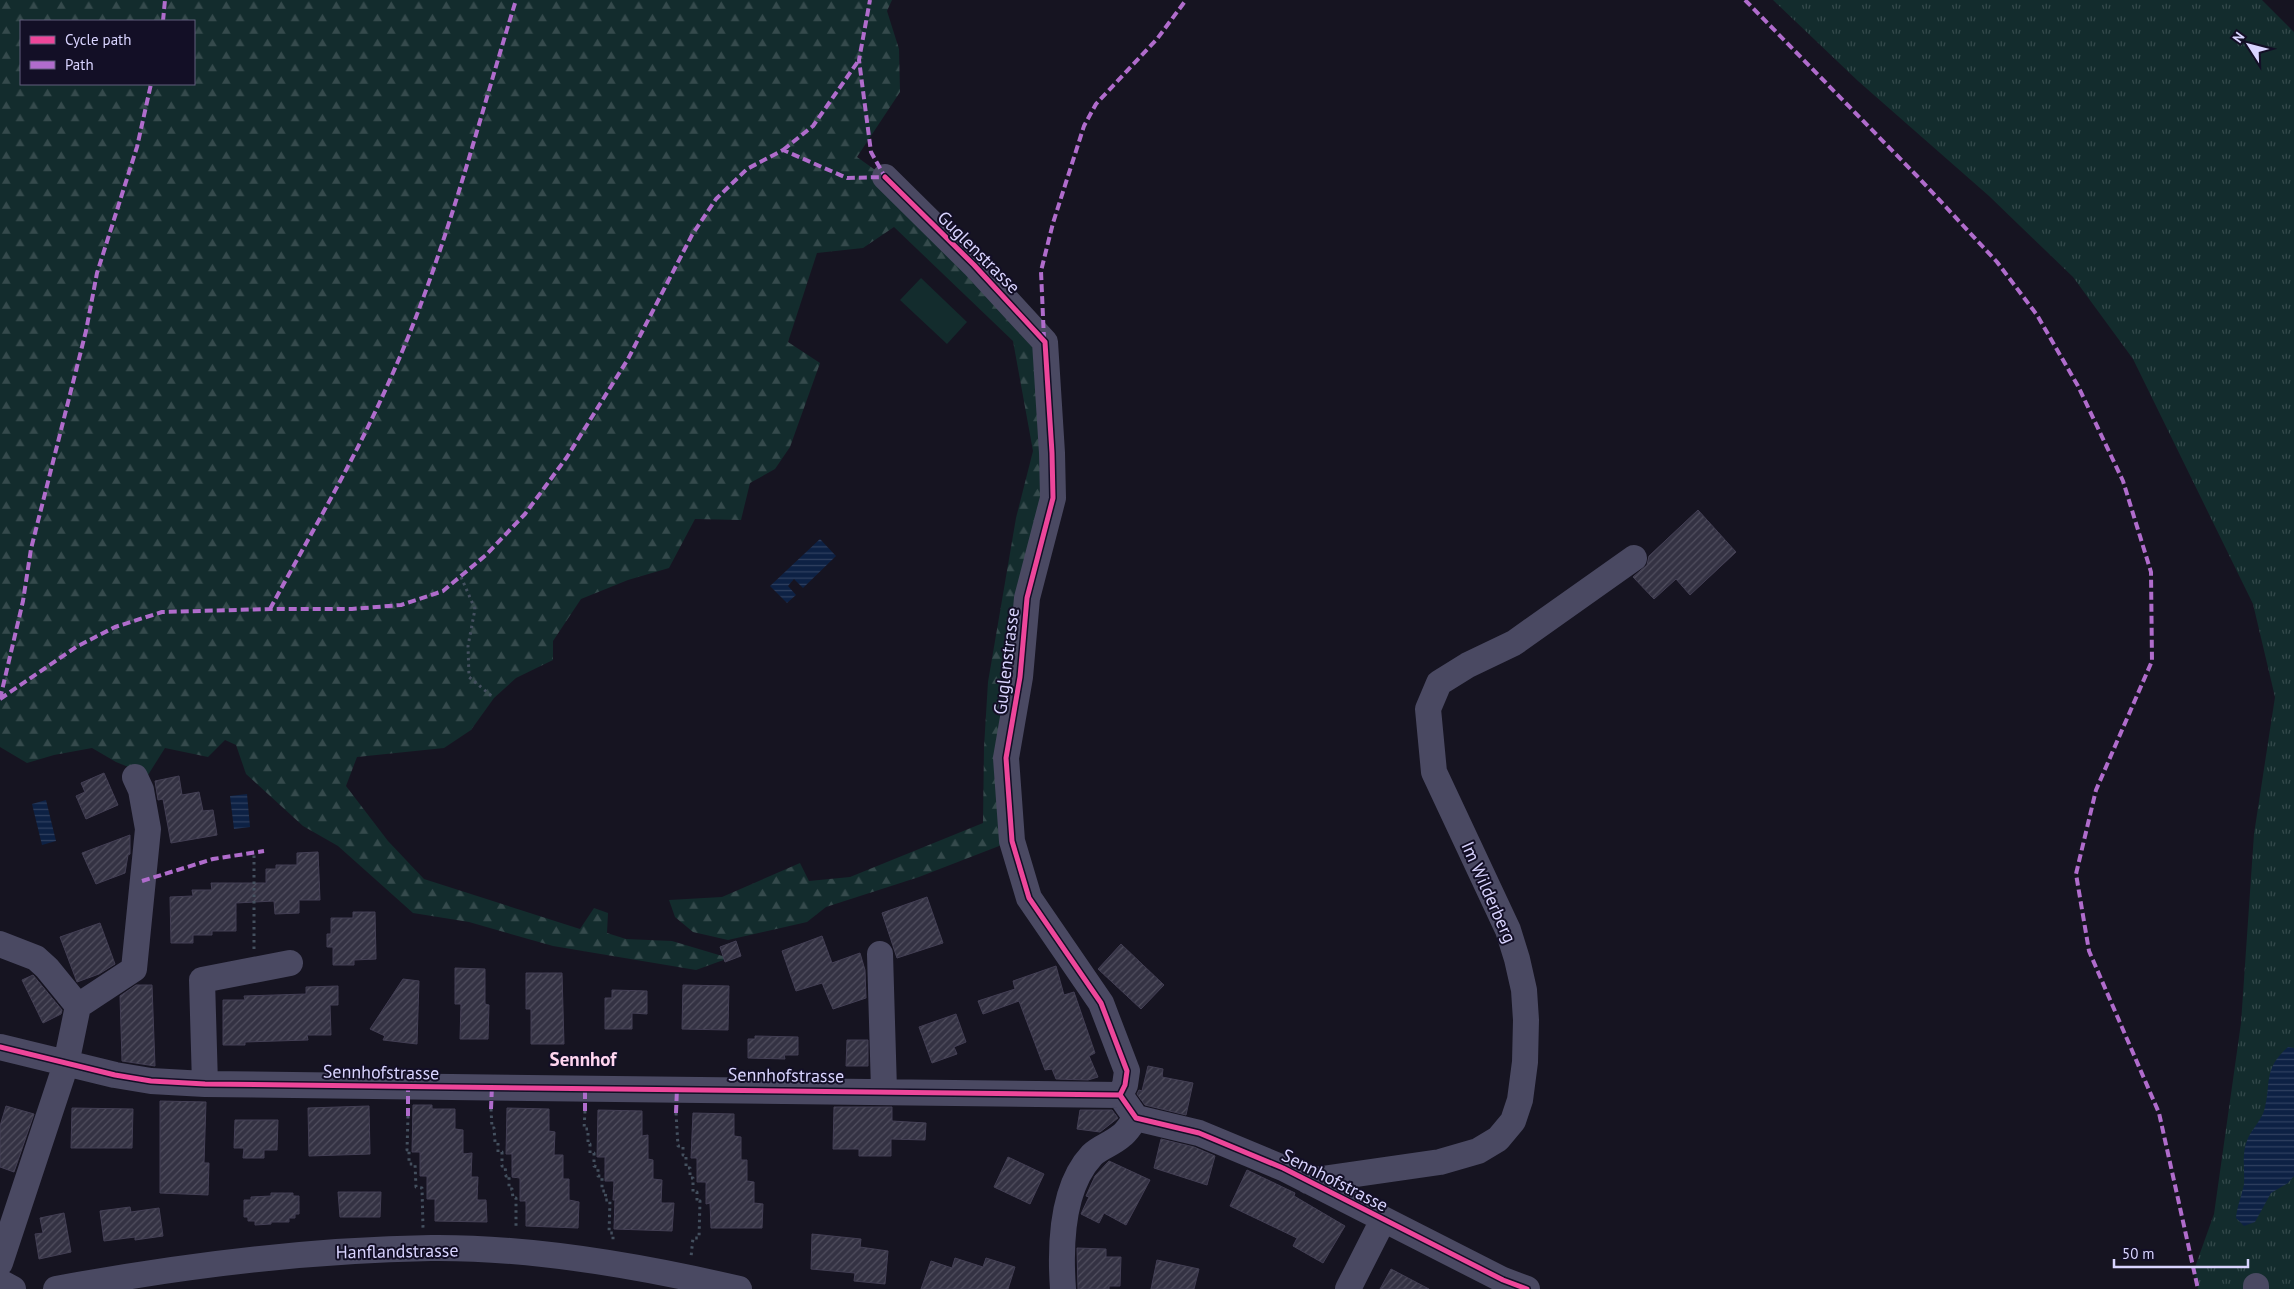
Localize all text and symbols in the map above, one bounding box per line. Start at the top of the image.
legend [20,20,195,85]
north arrow [2224,20,2274,70]
text: N [2228,28,2248,46]
text: Cycle path [65,30,131,49]
text: Path [65,55,94,74]
street label: Guglenstrasse [933,206,1025,298]
street label: Guglenstrasse [988,606,1024,716]
street label: Im Wilderberg [1456,838,1522,946]
district label: Sennhof [550,1047,618,1071]
street label: Sennhofstrasse [323,1059,439,1085]
street label: Sennhofstrasse [728,1062,844,1088]
street label: Sennhofstrasse [1278,1143,1392,1217]
scale bar [2114,1236,2248,1268]
street label: Hanflandstrasse [335,1238,459,1264]
text: 50 m [2122,1244,2155,1263]

